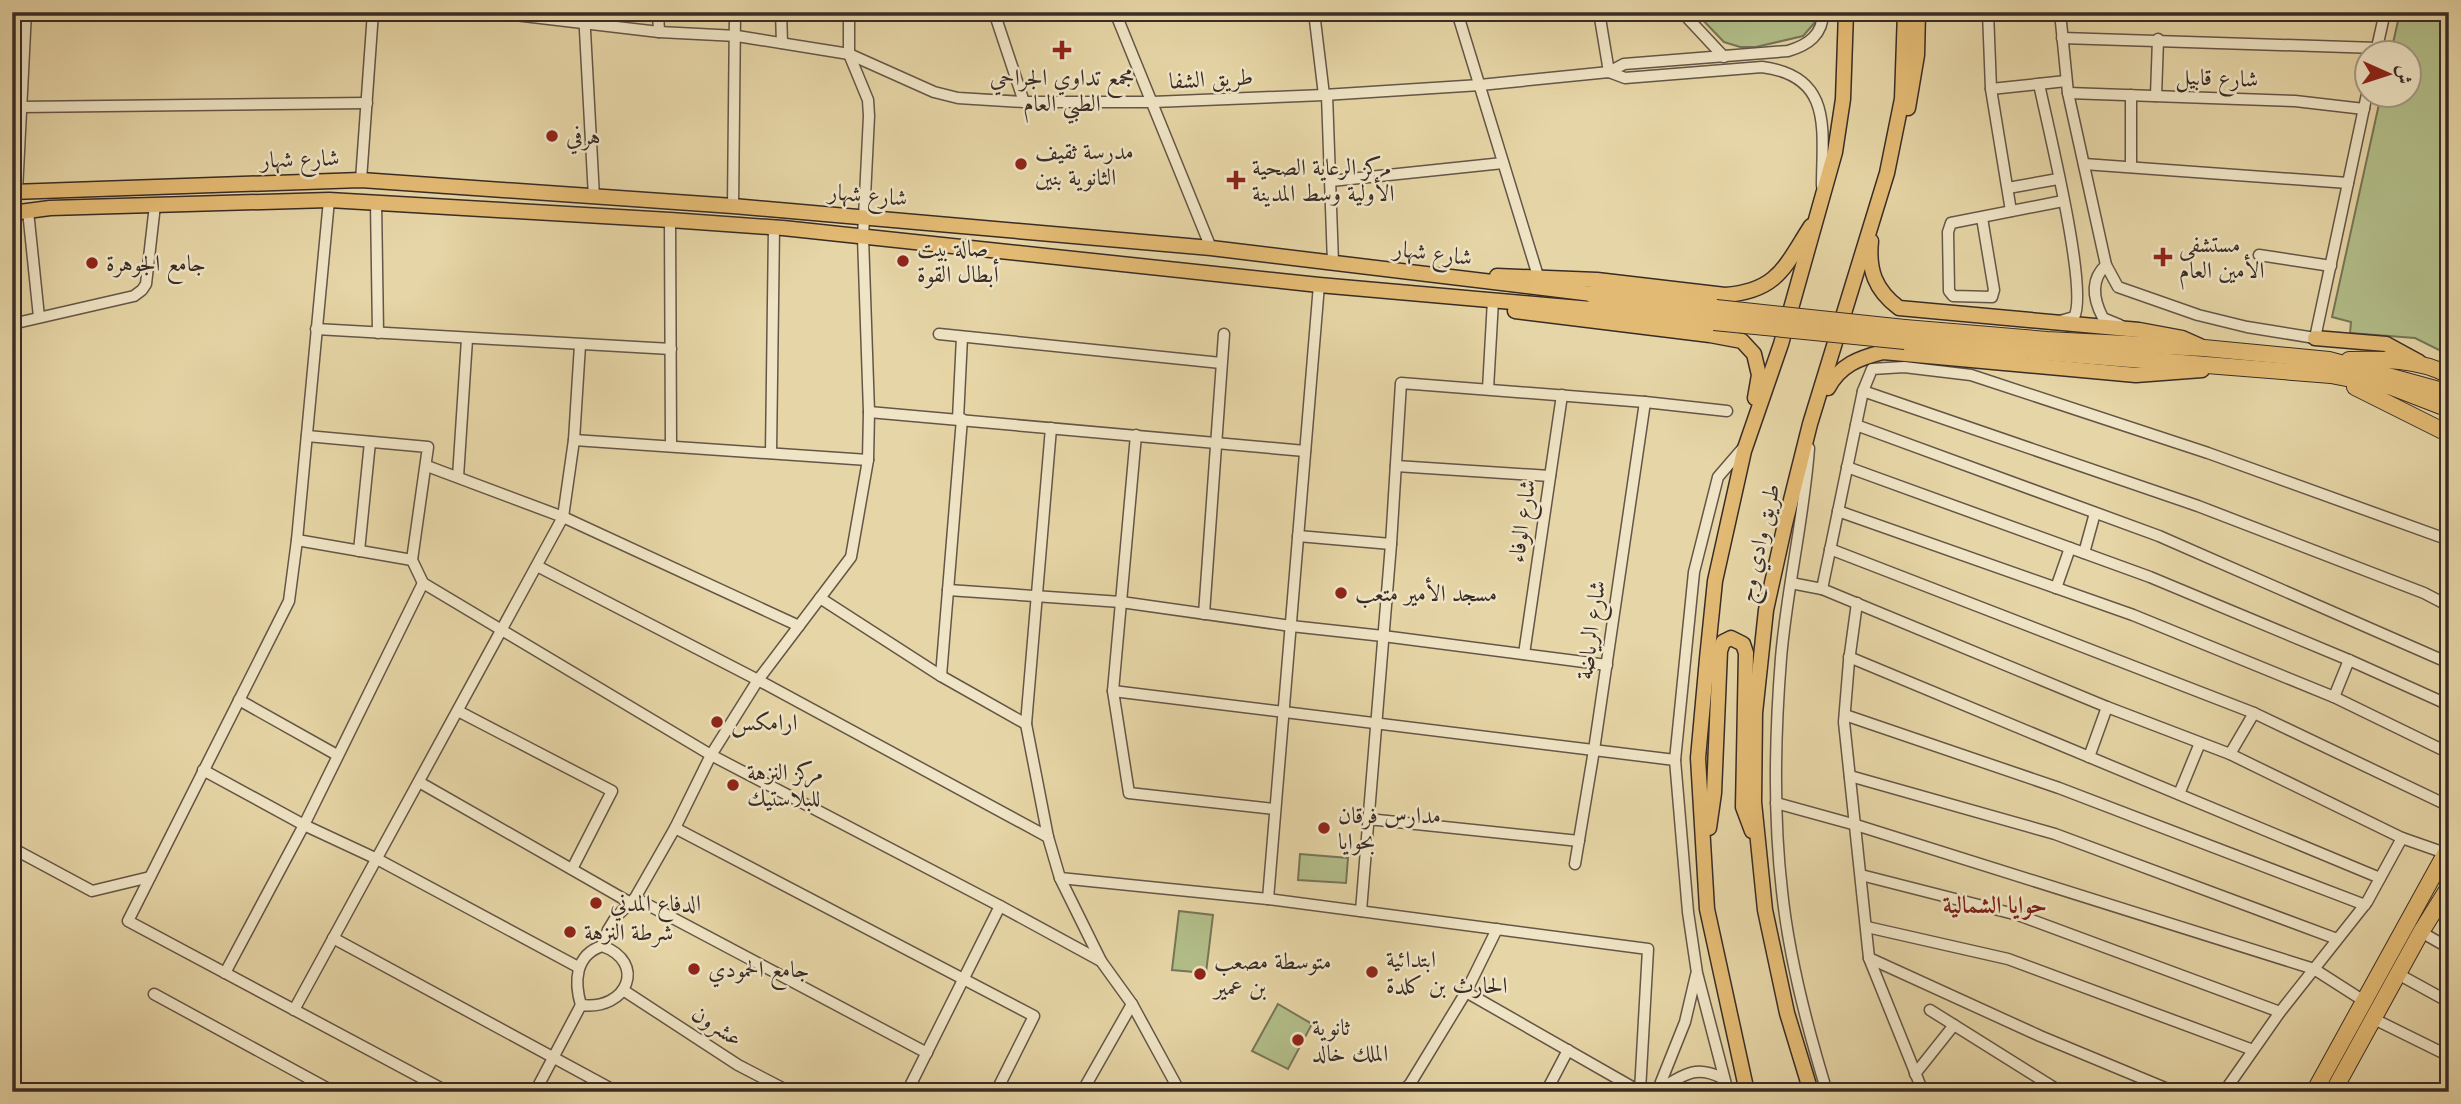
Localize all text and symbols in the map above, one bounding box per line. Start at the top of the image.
north arrow [2352,38,2422,108]
marker: مجمع تداوي الجراحي الطبي العام [1052,40,1072,60]
street label: طريق الشفا [1168,61,1254,97]
street label: شارع قابيل [2175,61,2259,99]
place label: مجمع تداوي الجراحي الطبي العام [990,62,1135,124]
text: ش [2391,65,2417,85]
place label: هرفي [566,121,601,155]
marker: هرفي [544,128,560,144]
place label: مدرسة ثقيف الثانوية بنين [1035,136,1134,193]
street label: شارع شهار [258,142,340,180]
place label: مركز الرعاية الصحية الأولية وسط المدينة [1252,152,1395,209]
marker: مدرسة ثقيف الثانوية بنين [1013,156,1029,172]
marker: مركز الرعاية الصحية الأولية وسط المدينة [1226,170,1246,190]
street label: شارع شهار [825,176,909,218]
place label: مستشفى الأمين العام [2179,229,2264,290]
place label: صالة بيت أبطال القوة [917,233,999,290]
street label: شارع شهار [1389,233,1474,277]
marker: مستشفى الأمين العام [2153,247,2173,267]
place label: جامع الجوهرة [106,248,206,284]
marker: صالة بيت أبطال القوة [895,253,911,269]
marker: جامع الجوهرة [84,255,100,271]
street label: شارع الوفاء [1501,477,1547,565]
street label: طريق وادي وج [1730,481,1793,607]
place label: مسجد الأمير متعب [1355,577,1497,609]
street label: شارع الرياضة [1569,578,1617,682]
marker: مسجد الأمير متعب [1333,585,1349,601]
place label: ارامكس [731,707,797,738]
marker: ارامكس [709,714,725,730]
place label: مركز النزهة للبلاستيك [747,757,823,814]
marker: مركز النزهة للبلاستيك [725,777,741,793]
place label: مدارس فرقان بحوايا [1338,800,1441,857]
marker: مدارس فرقان بحوايا [1316,820,1332,836]
place label: الدفاع المدني [610,888,701,923]
district label: حوايا الشمالية [1943,889,2047,922]
marker: الدفاع المدني [588,895,604,911]
place label: شرطة النزهة [584,917,673,948]
marker: شرطة النزهة [562,924,578,940]
place label: ابتدائية الحارث بن كلدة [1386,944,1507,1001]
place label: متوسطة مصعب بن عمير [1212,946,1331,1003]
place label: جامع الحمودي [708,954,809,990]
marker: جامع الحمودي [686,961,702,977]
marker: ابتدائية الحارث بن كلدة [1364,964,1380,980]
marker: متوسطة مصعب بن عمير [1192,966,1208,982]
street label: عشرون [686,998,748,1054]
place label: ثانوية الملك خالد [1312,1012,1388,1069]
marker: ثانوية الملك خالد [1290,1032,1306,1048]

